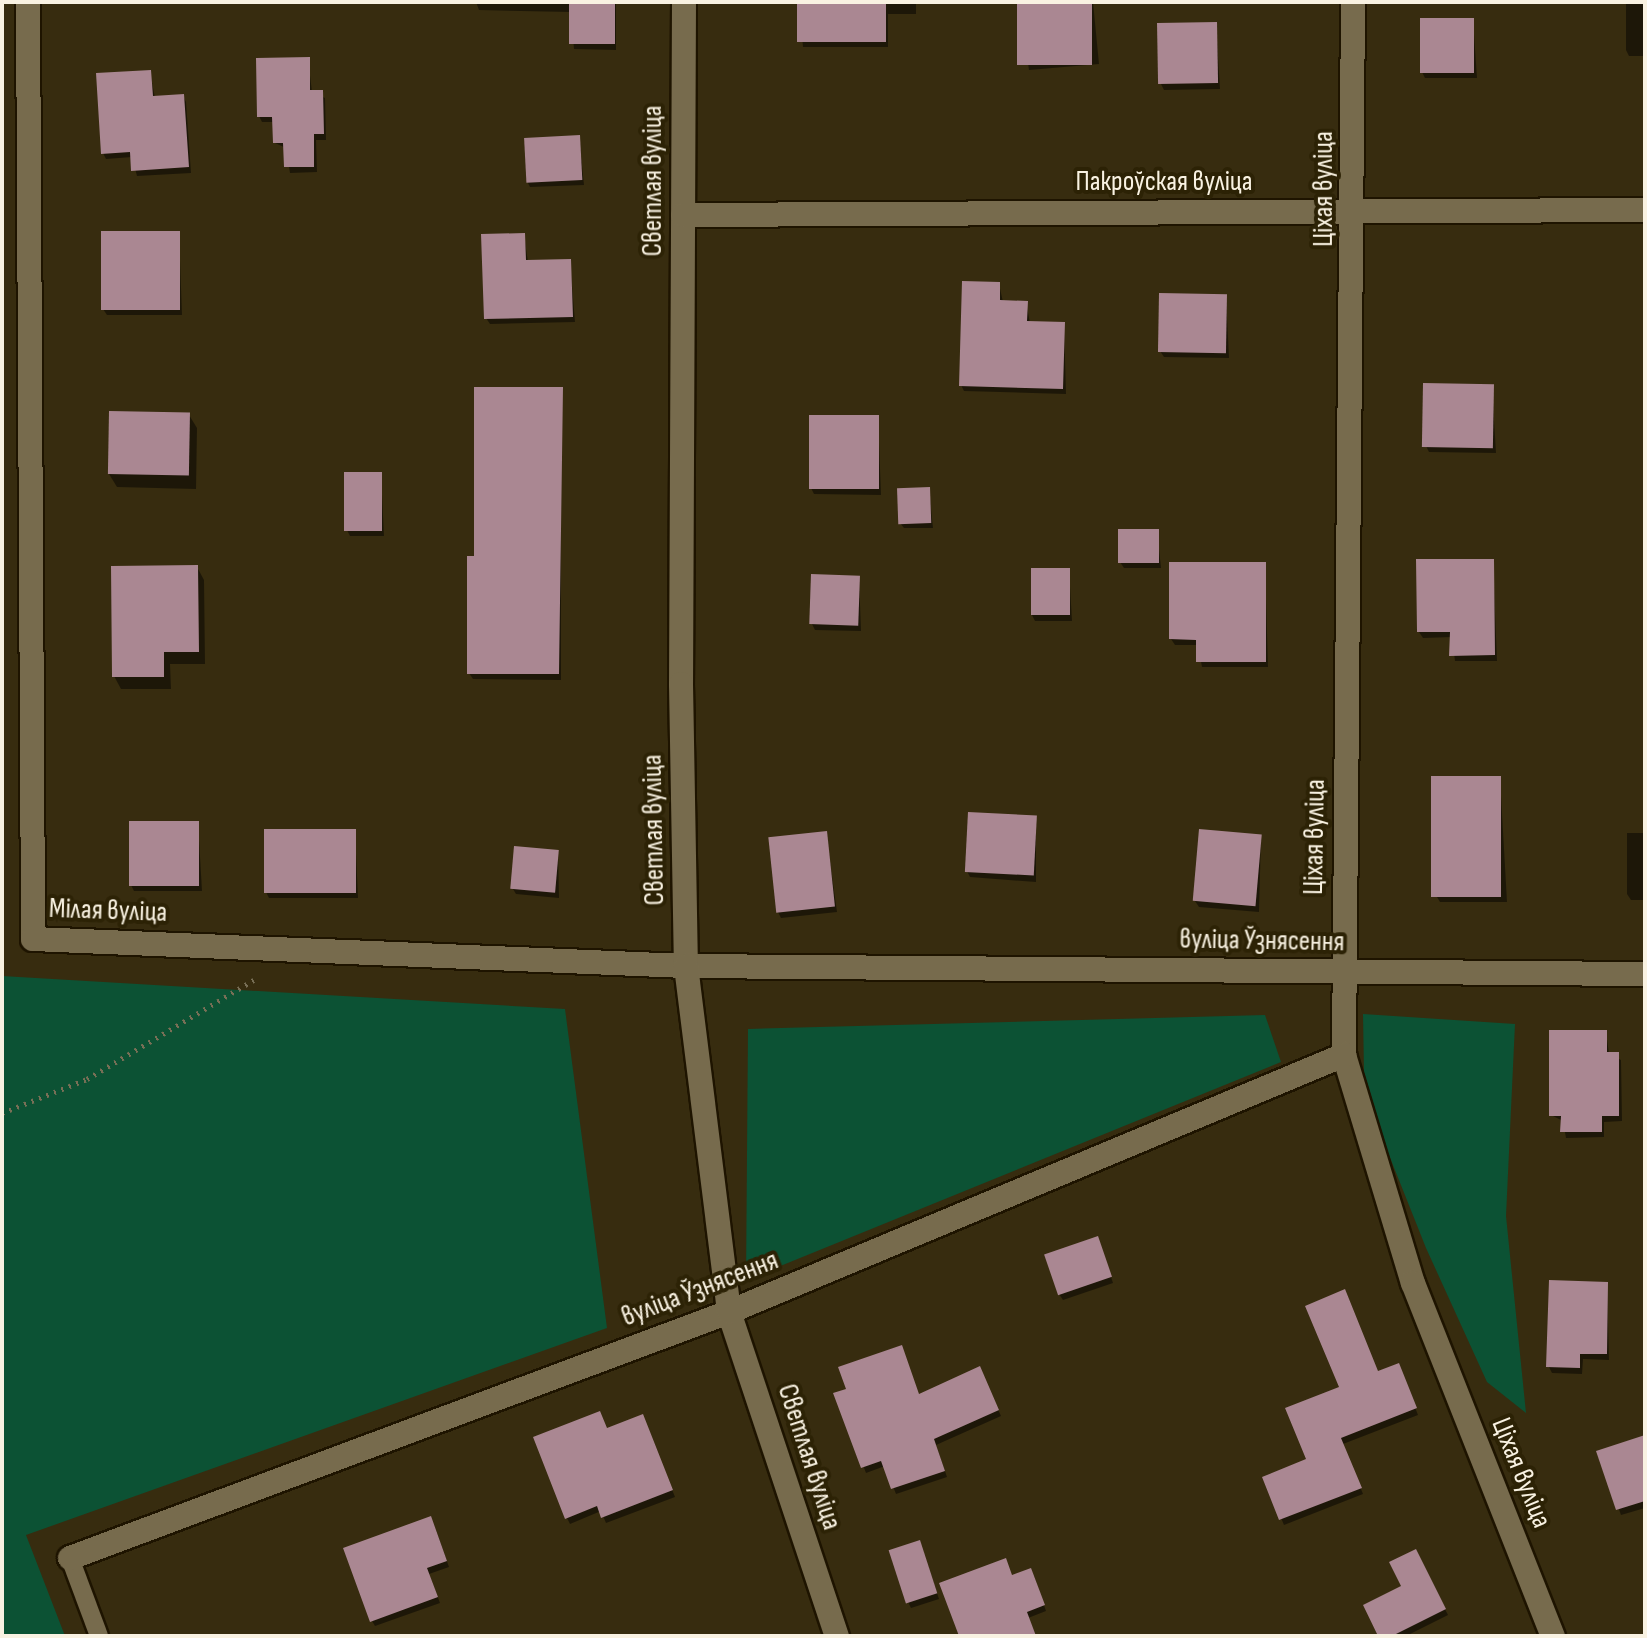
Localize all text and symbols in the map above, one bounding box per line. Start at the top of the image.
street label: Светлая вуліца [636,106,670,256]
street label: Ціхая вуліца [1307,131,1341,247]
street label: Пакроўская вуліца [1076,165,1252,199]
street label: Светлая вуліца [636,754,672,906]
street label: Ціхая вуліца [1297,779,1333,895]
street label: Мілая вуліца [48,892,168,930]
street label: вуліца Ўзнясення [1179,923,1345,959]
street label: вуліца Ўзнясення [617,1244,783,1334]
street label: Светлая вуліца [770,1380,848,1534]
street label: Ціхая вуліца [1484,1413,1558,1533]

